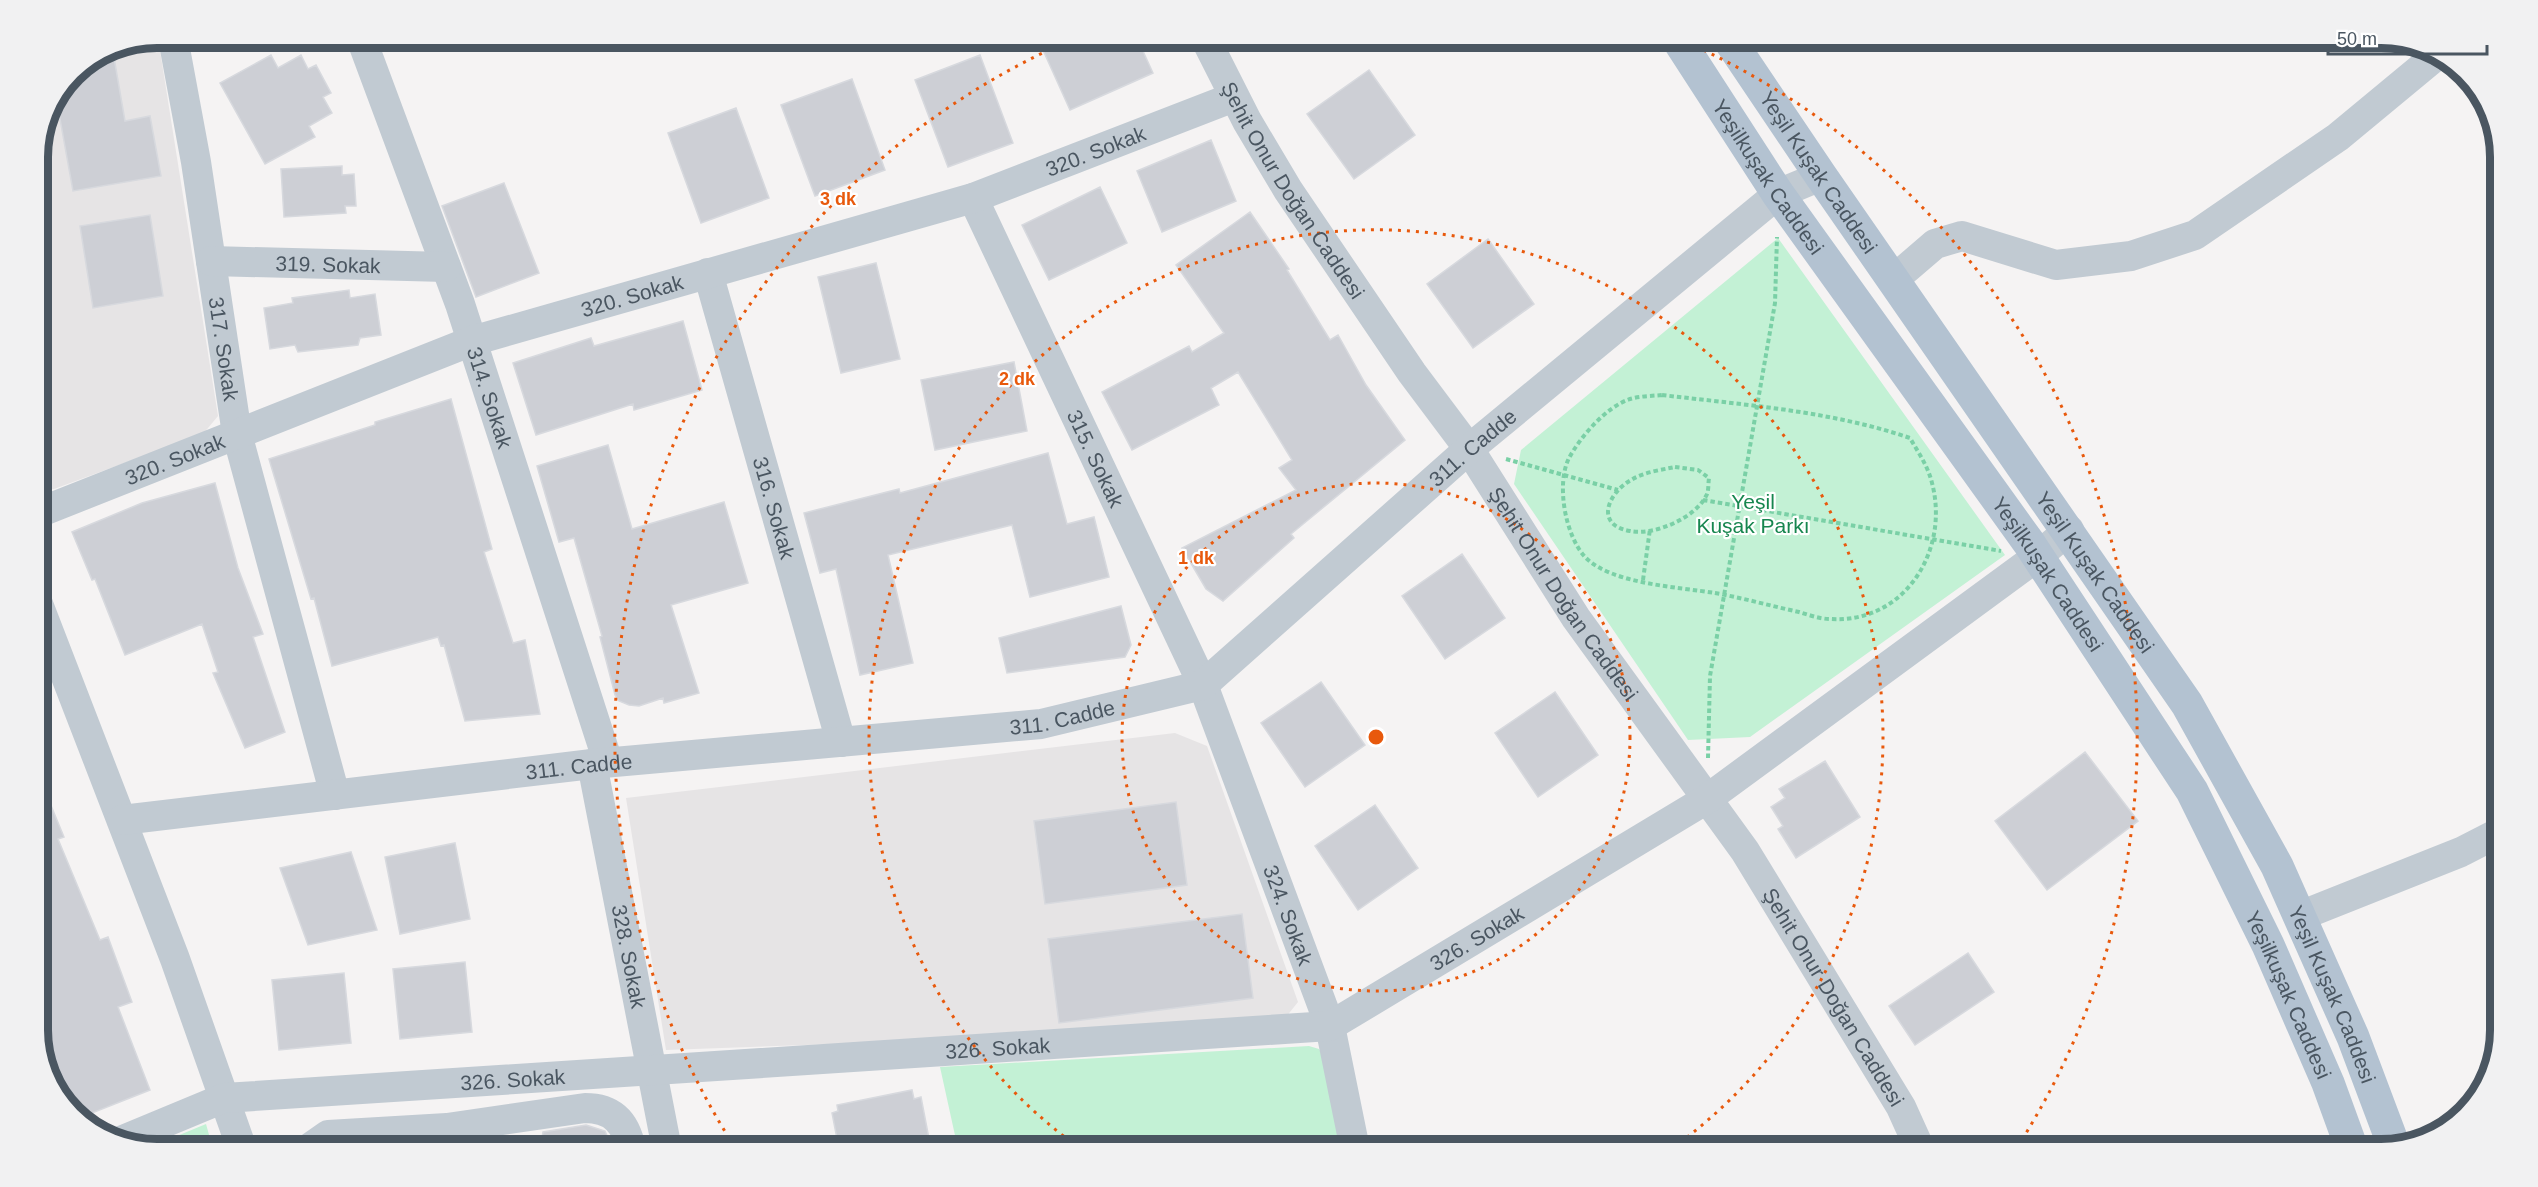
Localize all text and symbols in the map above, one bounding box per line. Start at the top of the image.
scale bar [2328,18,2487,56]
text: 50 m [2337,29,2377,49]
street label: Şehit Onur Doğan Caddesi [1218,78,1369,303]
street label: Yeşil Kuşak Caddesi [1756,87,1882,257]
street label: Yeşilkuşak Caddesi [1708,95,1829,258]
street label: 320. Sokak [1042,121,1149,180]
text: 3 dk [820,189,857,209]
street label: 319. Sokak [275,251,381,277]
street label: 320. Sokak [578,270,686,321]
street label: 317. Sokak [205,295,243,403]
street label: 314. Sokak [463,344,517,451]
text: 2 dk [999,369,1036,389]
street label: 311. Cadde [1424,404,1520,491]
street label: 315. Sokak [1063,406,1129,511]
street label: 320. Sokak [122,429,228,489]
street label: 316. Sokak [749,454,800,562]
street label: Şehit Onur Doğan Caddesi [1484,483,1643,704]
street label: Yeşil Kuşak Caddesi [2032,487,2159,657]
park label: Yeşil Kuşak Parkı [1696,490,1810,537]
street label: Yeşilkuşak Caddesi [1988,492,2108,655]
text: 1 dk [1178,548,1215,568]
street label: 311. Cadde [1008,695,1117,738]
centre of rings [1366,727,1386,747]
street label: 311. Cadde [524,749,633,783]
street label: 324. Sokak [1260,862,1318,969]
street label: Şehit Onur Doğan Caddesi [1759,884,1909,1110]
street label: 326. Sokak [1425,901,1528,975]
street label: Yeşil Kuşak Caddesi [2285,902,2381,1086]
street label: 328. Sokak [608,903,651,1011]
street label: Yeşilkuşak Caddesi [2241,907,2336,1082]
street label: 326. Sokak [944,1033,1051,1063]
street label: 326. Sokak [459,1064,566,1094]

